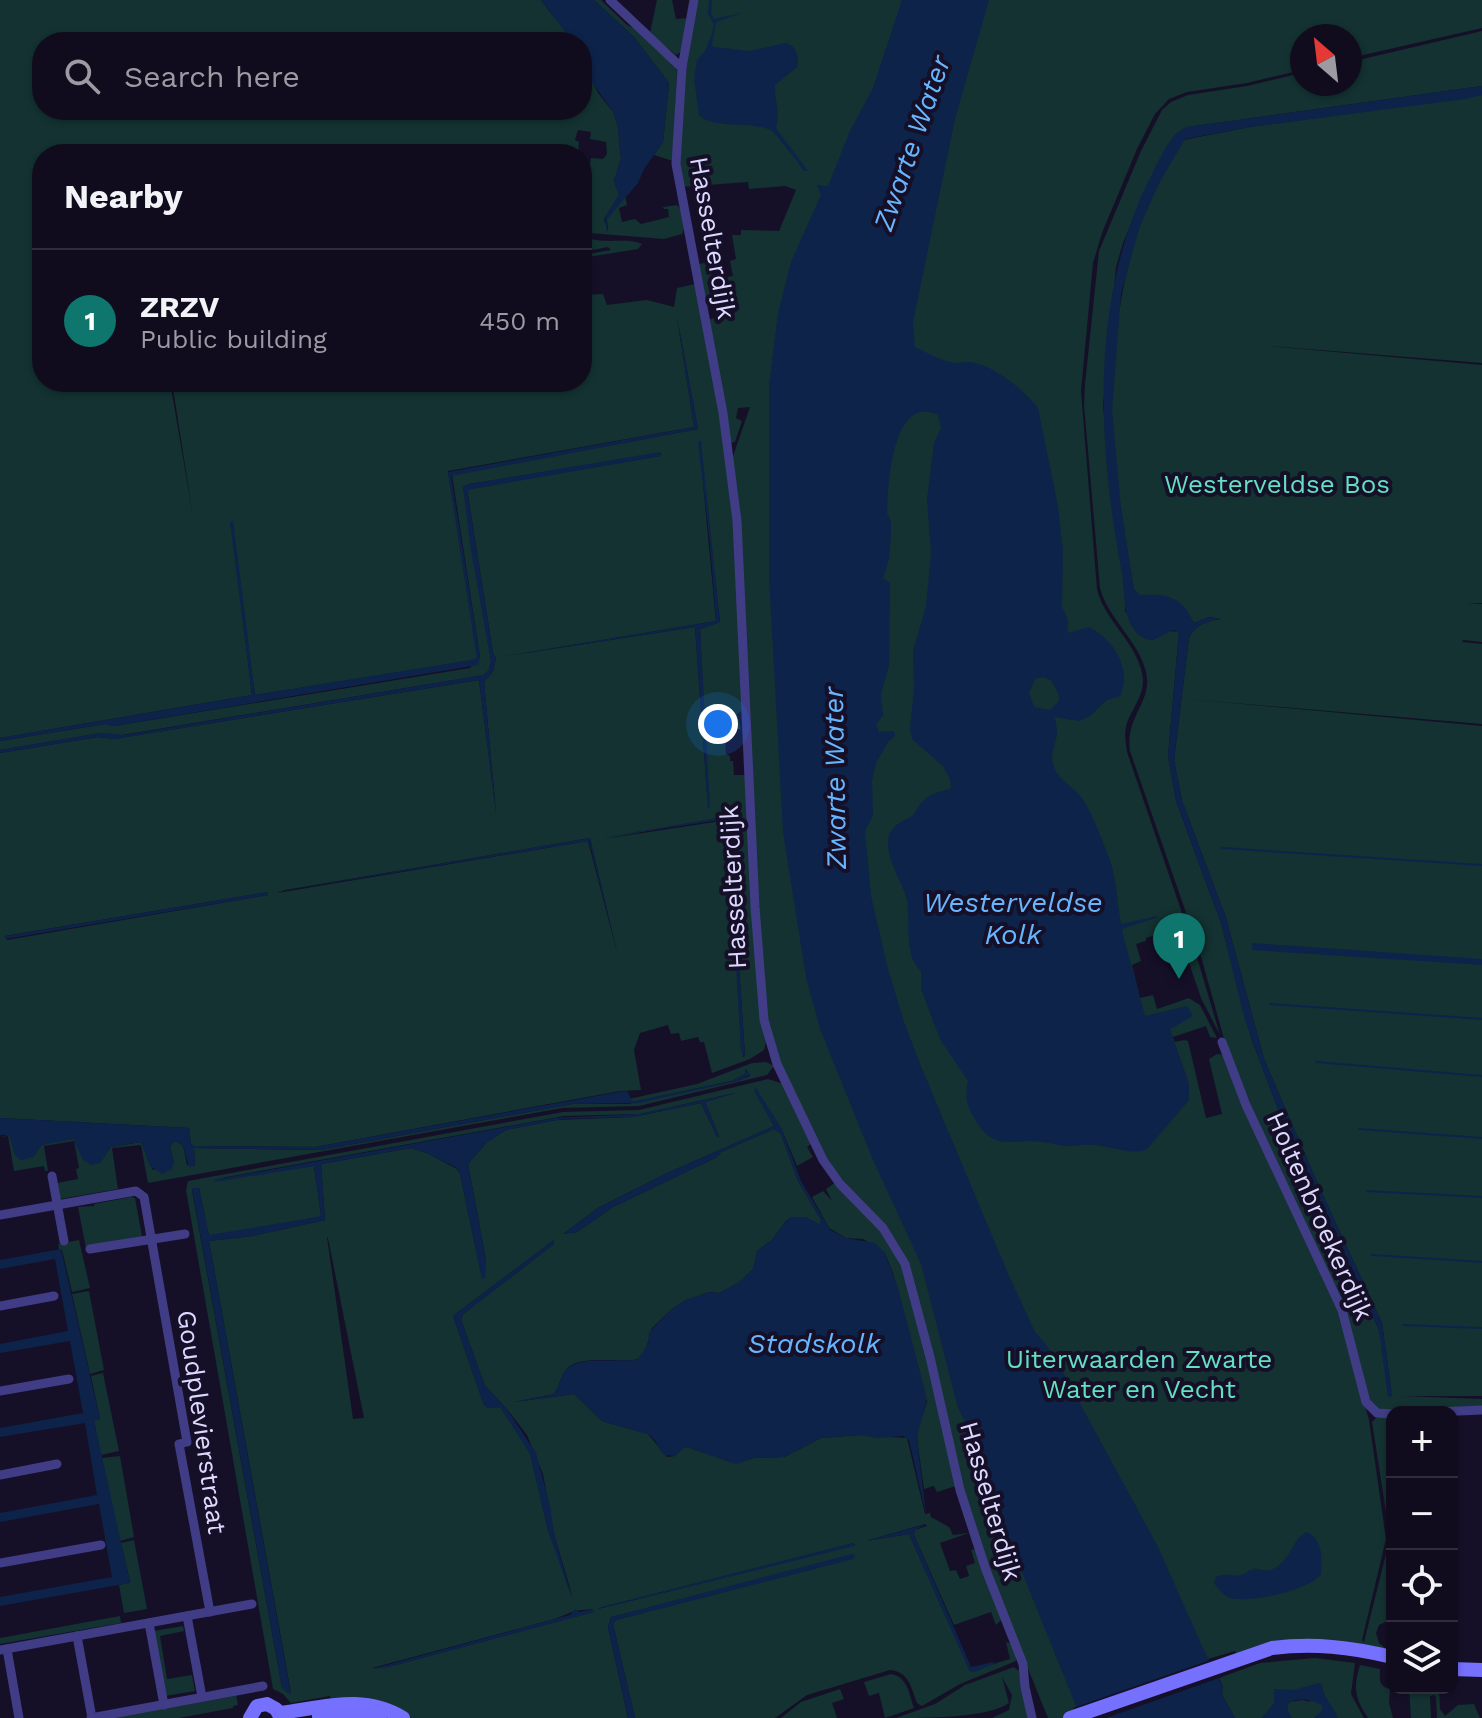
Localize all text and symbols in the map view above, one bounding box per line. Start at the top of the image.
north arrow [1290,24,1362,96]
search box [32,32,592,120]
water label: Zwarte Water [866,50,958,236]
icon: search [60,54,104,98]
text: Search here [124,59,300,94]
street label: Hasselterdijk [684,154,742,322]
text: Nearby [64,176,183,216]
text: ZRZV [140,289,219,324]
text: 1 [84,306,96,336]
text: 450 m [479,306,560,336]
text: Public building [140,324,327,354]
park label: Westerveldse Bos [1164,469,1390,499]
water label: Zwarte Water [817,685,853,871]
your location [698,704,738,744]
street label: Hasselterdijk [714,804,752,970]
water label: Westerveldse Kolk [923,886,1103,951]
pin: 1 [1153,913,1205,979]
street label: Holtenbroekerdijk [1260,1107,1380,1325]
street label: Goudplevierstraat [171,1308,233,1536]
water label: Stadskolk [747,1327,881,1360]
park label: Uiterwaarden Zwarte Water en Vecht [1006,1344,1272,1404]
map controls [1386,1406,1458,1694]
button: + [1386,1406,1458,1478]
street label: Hasselterdijk [954,1418,1028,1584]
button: − [1386,1478,1458,1550]
button: locate [1386,1550,1458,1622]
button: layers [1386,1622,1458,1694]

